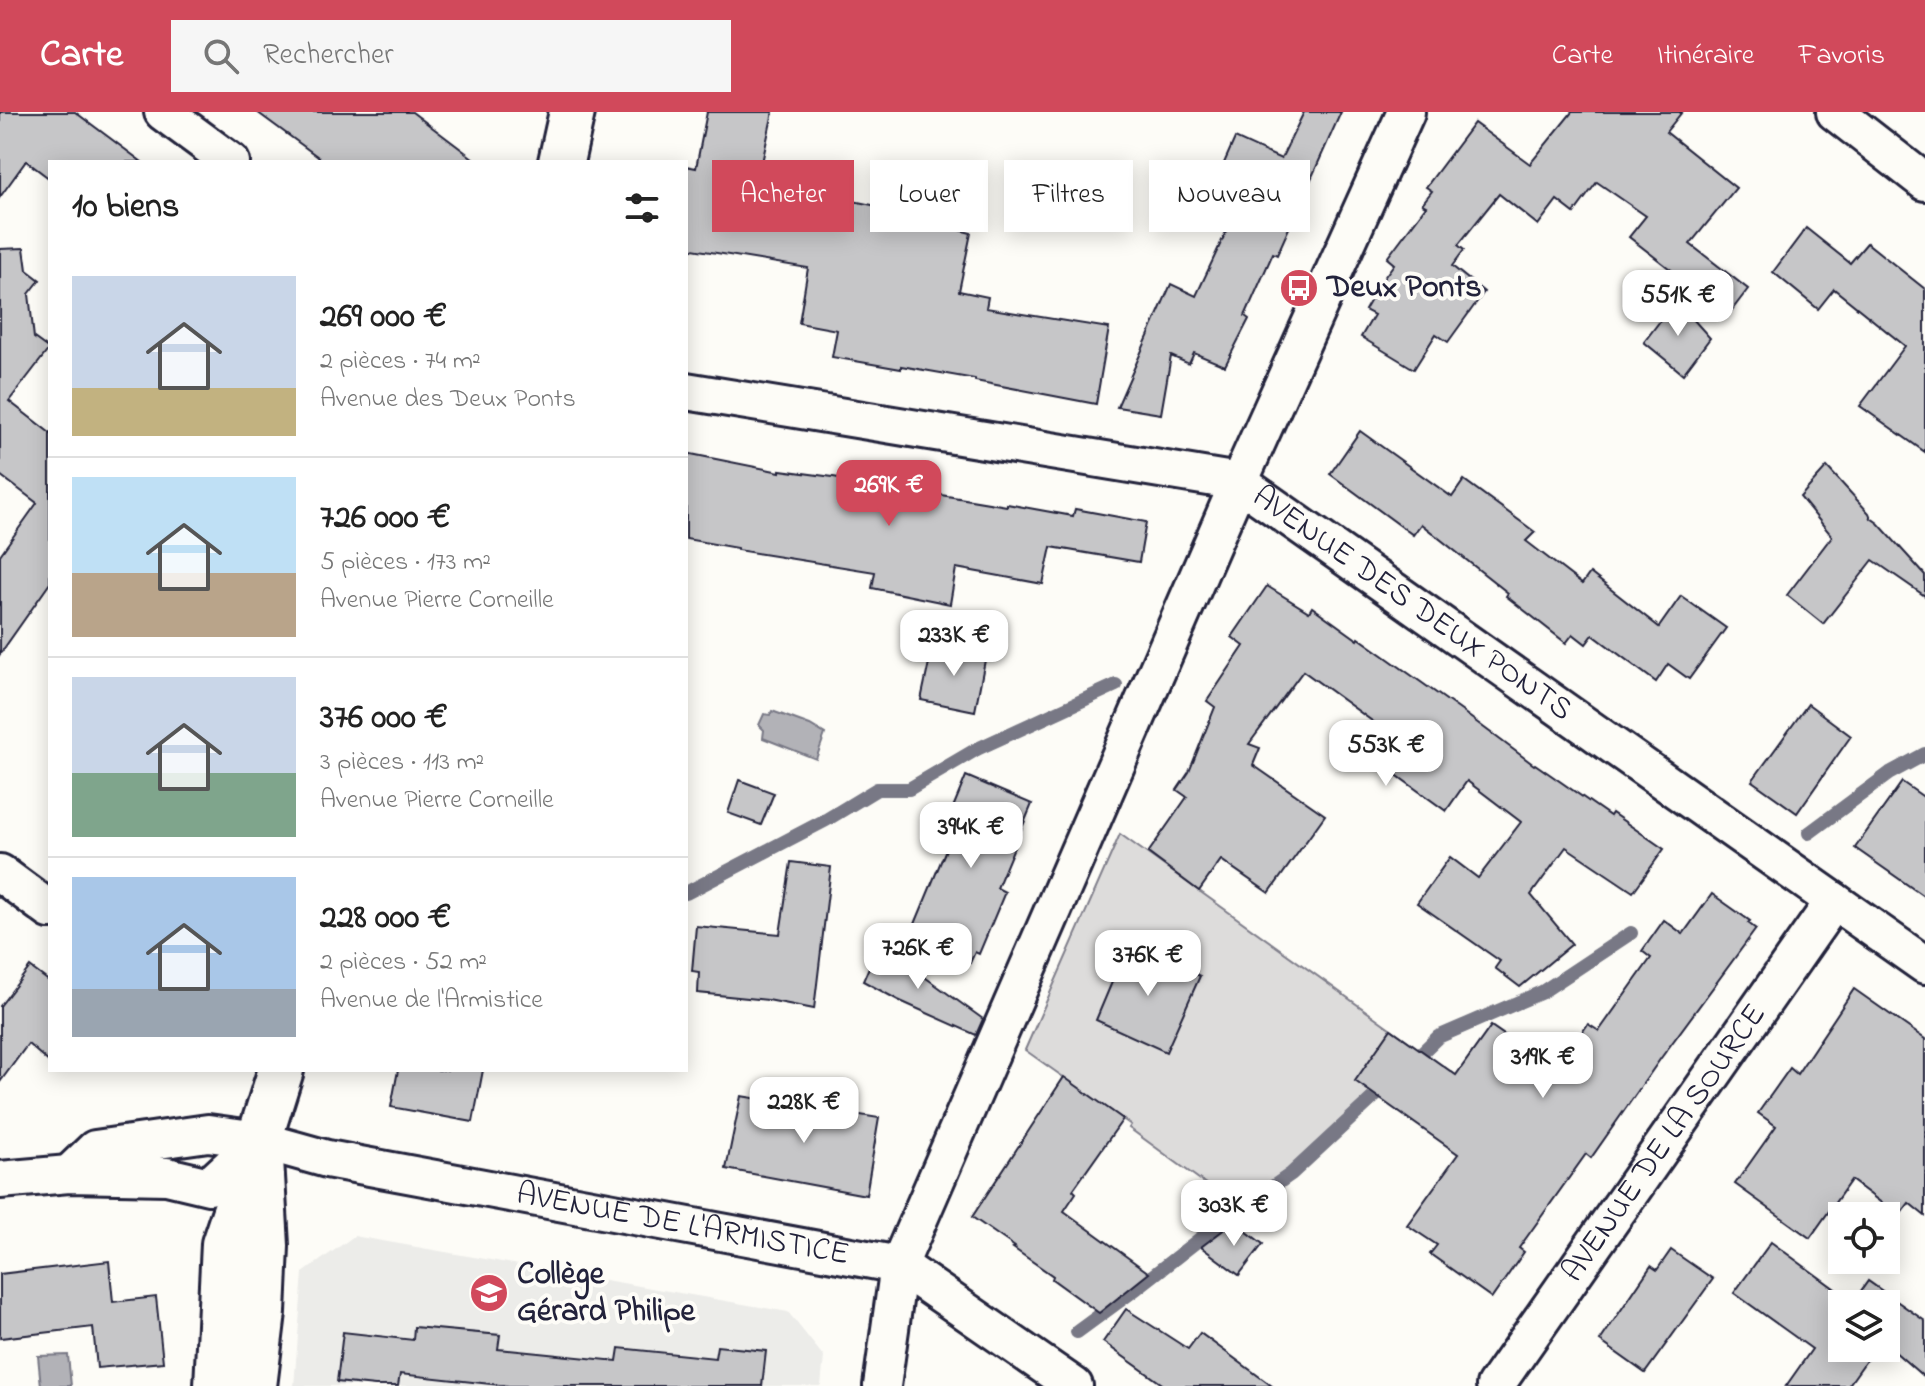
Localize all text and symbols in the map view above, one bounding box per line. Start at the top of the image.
search box [171,20,731,92]
text: Carte [40,28,123,84]
icon: search [199,34,243,78]
text: Rechercher [263,34,394,78]
text: Carte [1552,36,1613,77]
text: Itinéraire [1657,36,1754,77]
text: Favoris [1798,36,1885,77]
chip: Acheter [712,160,854,232]
chip: Louer [870,160,988,232]
chip: Filtres [1004,160,1133,232]
chip: Nouveau [1149,160,1310,232]
text: 10 biens [72,183,179,233]
icon: filters [620,186,664,230]
place label: Deux Ponts [1325,265,1481,312]
bus stop icon: Deux Ponts [1278,267,1320,309]
pin: 551K € [1613,270,1743,338]
text: 551K € [1640,277,1716,315]
text: 269 000 € [320,293,447,343]
icon: home [136,308,232,404]
text: 2 pièces · 74 m² [320,343,481,381]
text: Avenue des Deux Ponts [320,381,576,419]
pin: 269K € [824,460,954,528]
text: 269K € [854,467,924,505]
street label: AVENUE DES DEUX PONTS [1242,474,1582,733]
text: 726 000 € [320,494,451,544]
icon: home [136,509,232,605]
text: 5 pièces · 173 m² [320,544,491,582]
text: Avenue Pierre Corneille [320,582,554,620]
pin: 233K € [889,610,1019,678]
text: 233K € [918,617,990,655]
text: 376 000 € [320,694,448,744]
icon: home [136,709,232,805]
pin: 553K € [1321,720,1451,788]
text: 553K € [1347,727,1425,765]
text: 3 pièces · 113 m² [320,744,484,782]
text: Avenue Pierre Corneille [320,782,554,820]
pin: 394K € [906,802,1036,870]
text: 394K € [938,809,1004,847]
text: 228 000 € [320,894,451,944]
icon: home [136,909,232,1005]
pin: 726K € [853,923,983,991]
text: 726K € [882,930,954,968]
pin: 376K € [1083,930,1213,998]
text: 376K € [1113,937,1183,975]
text: 2 pièces · 52 m² [320,944,487,982]
text: Avenue de l'Armistice [320,982,543,1020]
street label: AVENUE DE LA SOURCE [1551,994,1779,1292]
pin: 319K € [1478,1032,1608,1100]
text: 319K € [1511,1039,1575,1077]
pin: 228K € [739,1077,869,1145]
text: 228K € [768,1084,840,1122]
street label: AVENUE DE L'ARMISTICE [513,1171,853,1279]
pin: 303K € [1169,1180,1299,1248]
text: 303K € [1199,1187,1269,1225]
map controls [1828,1202,1900,1362]
button: locate [1828,1202,1900,1274]
place label: Collège Gérard Philipe [517,1252,697,1336]
school or university icon: Collège Gérard Philipe [468,1272,510,1314]
button: layers [1828,1290,1900,1362]

